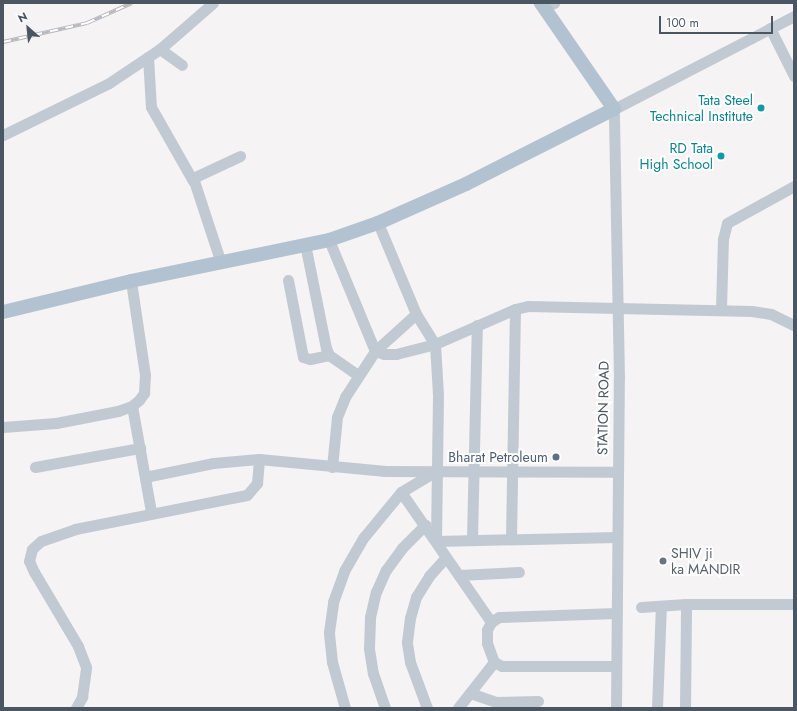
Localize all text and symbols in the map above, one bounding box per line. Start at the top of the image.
north arrow [8,8,48,48]
text: N [15,8,30,26]
scale bar [661,8,775,34]
text: 100 m [666,14,699,32]
place label: Tata Steel Technical Institute [650,92,753,124]
marker: Tata Steel Technical Institute [756,103,766,113]
place label: RD Tata High School [640,140,713,172]
marker: RD Tata High School [716,151,726,161]
street label: STATION ROAD [594,361,612,455]
place label: Bharat Petroleum [448,449,548,465]
marker: Bharat Petroleum [551,452,561,462]
place label: SHIV ji ka MANDIR [671,545,740,578]
marker: SHIV ji ka MANDIR [658,556,668,566]

